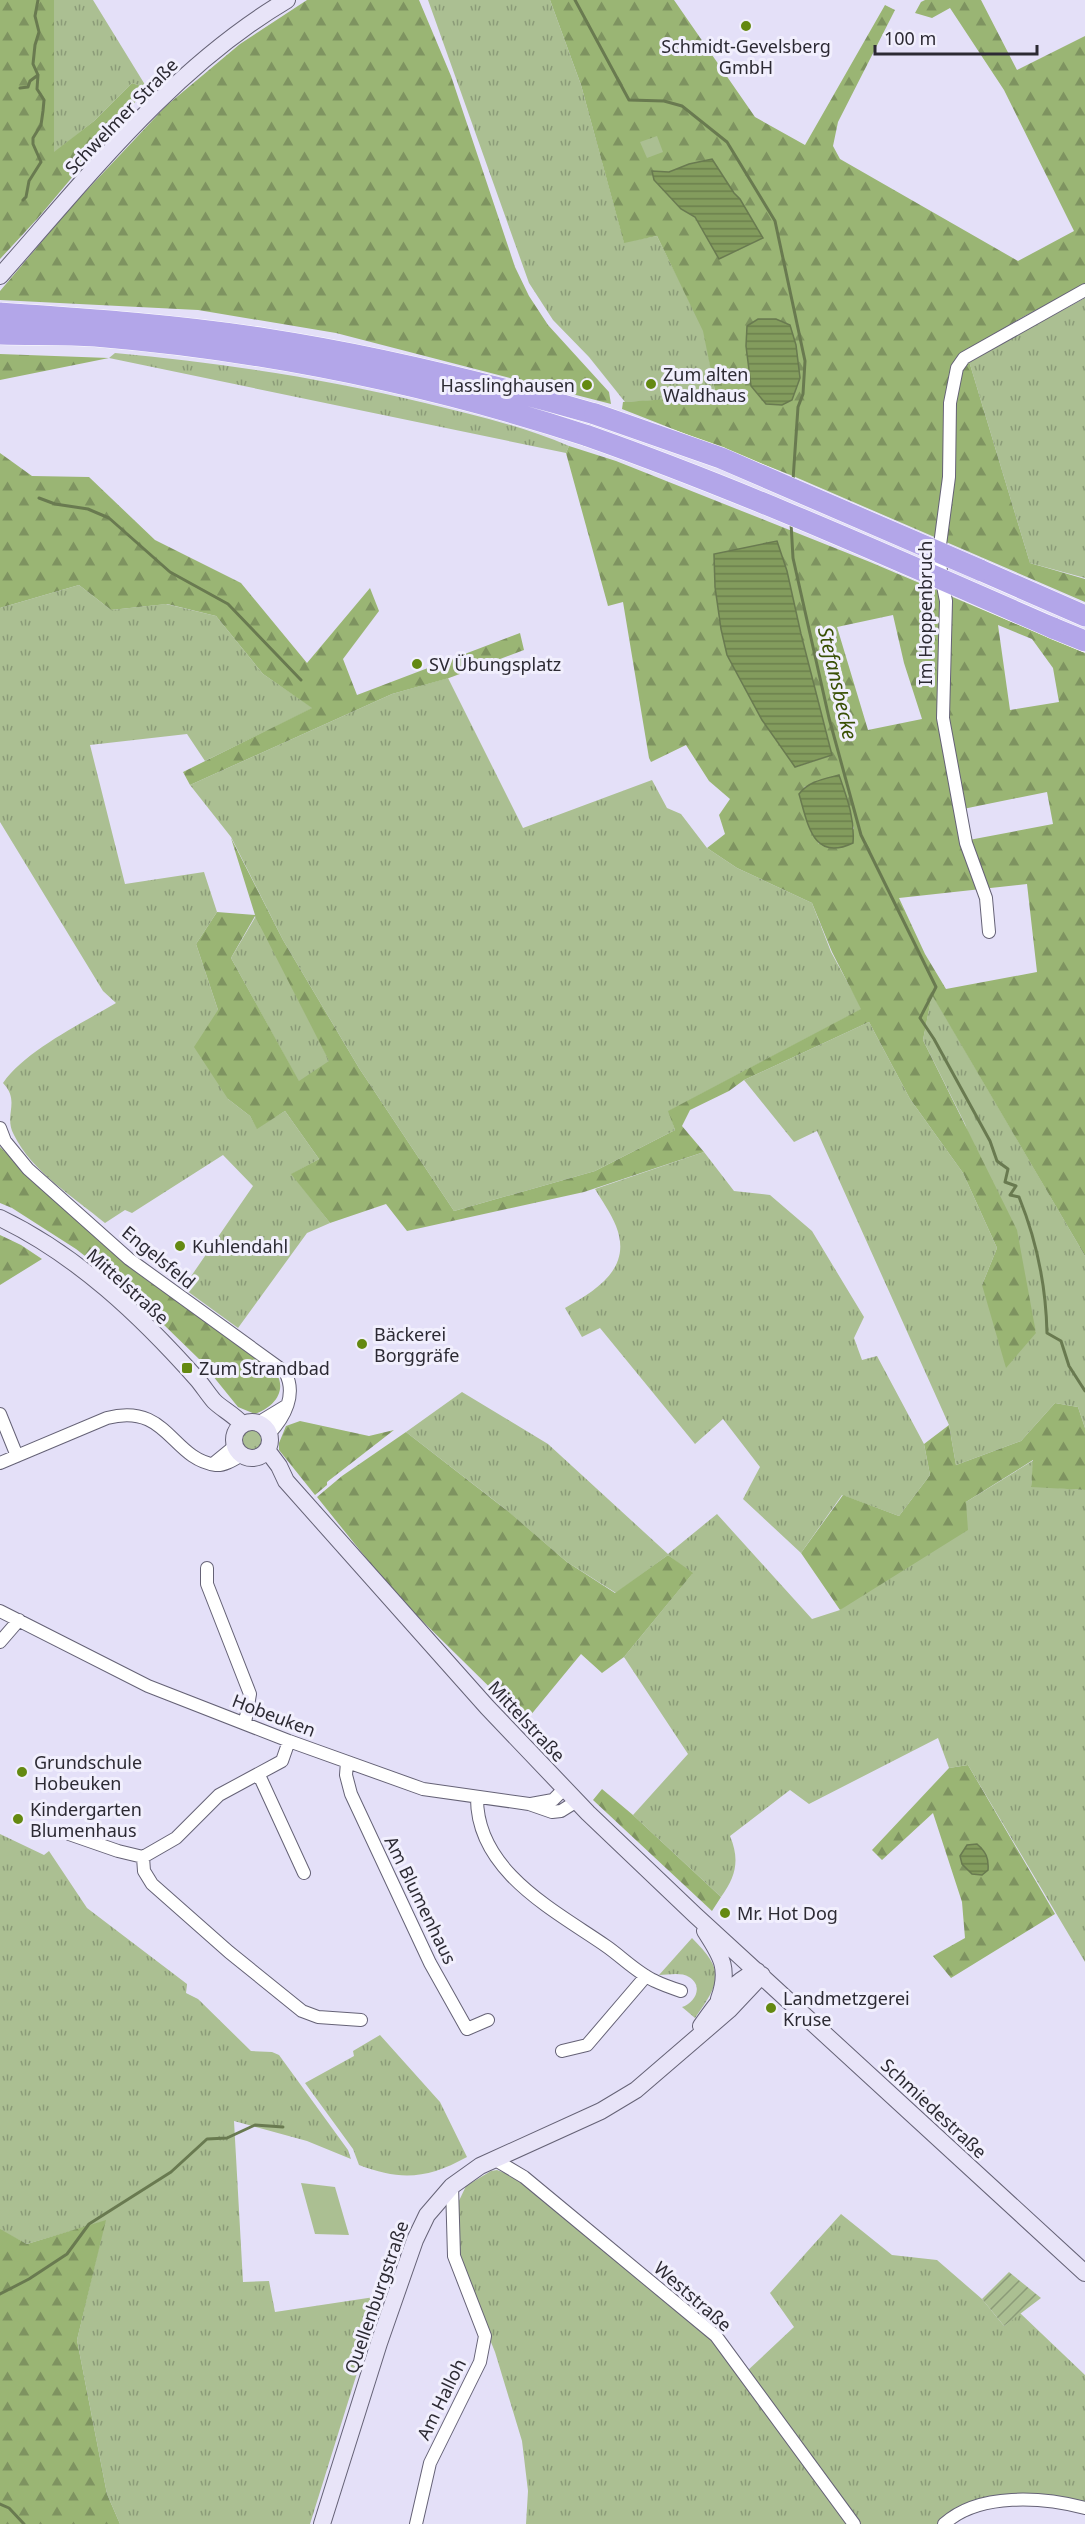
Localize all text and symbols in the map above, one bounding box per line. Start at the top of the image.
scale bar [875,18,1037,56]
marker: Schmidt-Gevelsberg GmbH [739,19,753,33]
text: 100 m [884,26,936,50]
place label: Schmidt-Gevelsberg GmbH [661,34,831,79]
street label: Schwelmer Straße [59,53,183,179]
place label: Zum alten Waldhaus [663,362,748,407]
place label: Hasslinghausen [441,373,575,397]
marker: Zum alten Waldhaus [644,377,658,391]
marker: Hasslinghausen [580,378,594,392]
street label: Im Hoppenbruch [913,541,937,685]
water label: Stefansbecke [812,624,864,742]
place label: SV Übungsplatz [429,652,561,676]
marker: SV Übungsplatz [410,657,424,671]
street label: Engelsfeld [117,1220,201,1294]
place label: Kuhlendahl [192,1234,288,1258]
marker: Kuhlendahl [173,1239,187,1253]
street label: Mittelstraße [82,1243,174,1329]
place label: Bäckerei Borggräfe [374,1322,460,1367]
marker: Bäckerei Borggräfe [355,1337,369,1351]
place label: Zum Strandbad [199,1356,330,1380]
marker: Zum Strandbad [180,1361,194,1375]
street label: Mittelstraße [483,1675,571,1767]
street label: Hobeuken [229,1688,319,1742]
place label: Grundschule Hobeuken [34,1750,142,1795]
marker: Grundschule Hobeuken [15,1765,29,1779]
place label: Kindergarten Blumenhaus [30,1797,142,1842]
marker: Kindergarten Blumenhaus [11,1812,25,1826]
street label: Am Blumenhaus [380,1832,462,1968]
place label: Mr. Hot Dog [737,1901,838,1925]
marker: Mr. Hot Dog [718,1906,732,1920]
place label: Landmetzgerei Kruse [783,1986,910,2031]
marker: Landmetzgerei Kruse [764,2001,778,2015]
street label: Schmiedestraße [876,2053,992,2163]
street label: Quellenburgstraße [339,2217,413,2377]
street label: Weststraße [649,2256,737,2336]
street label: Am Halloh [411,2354,471,2444]

